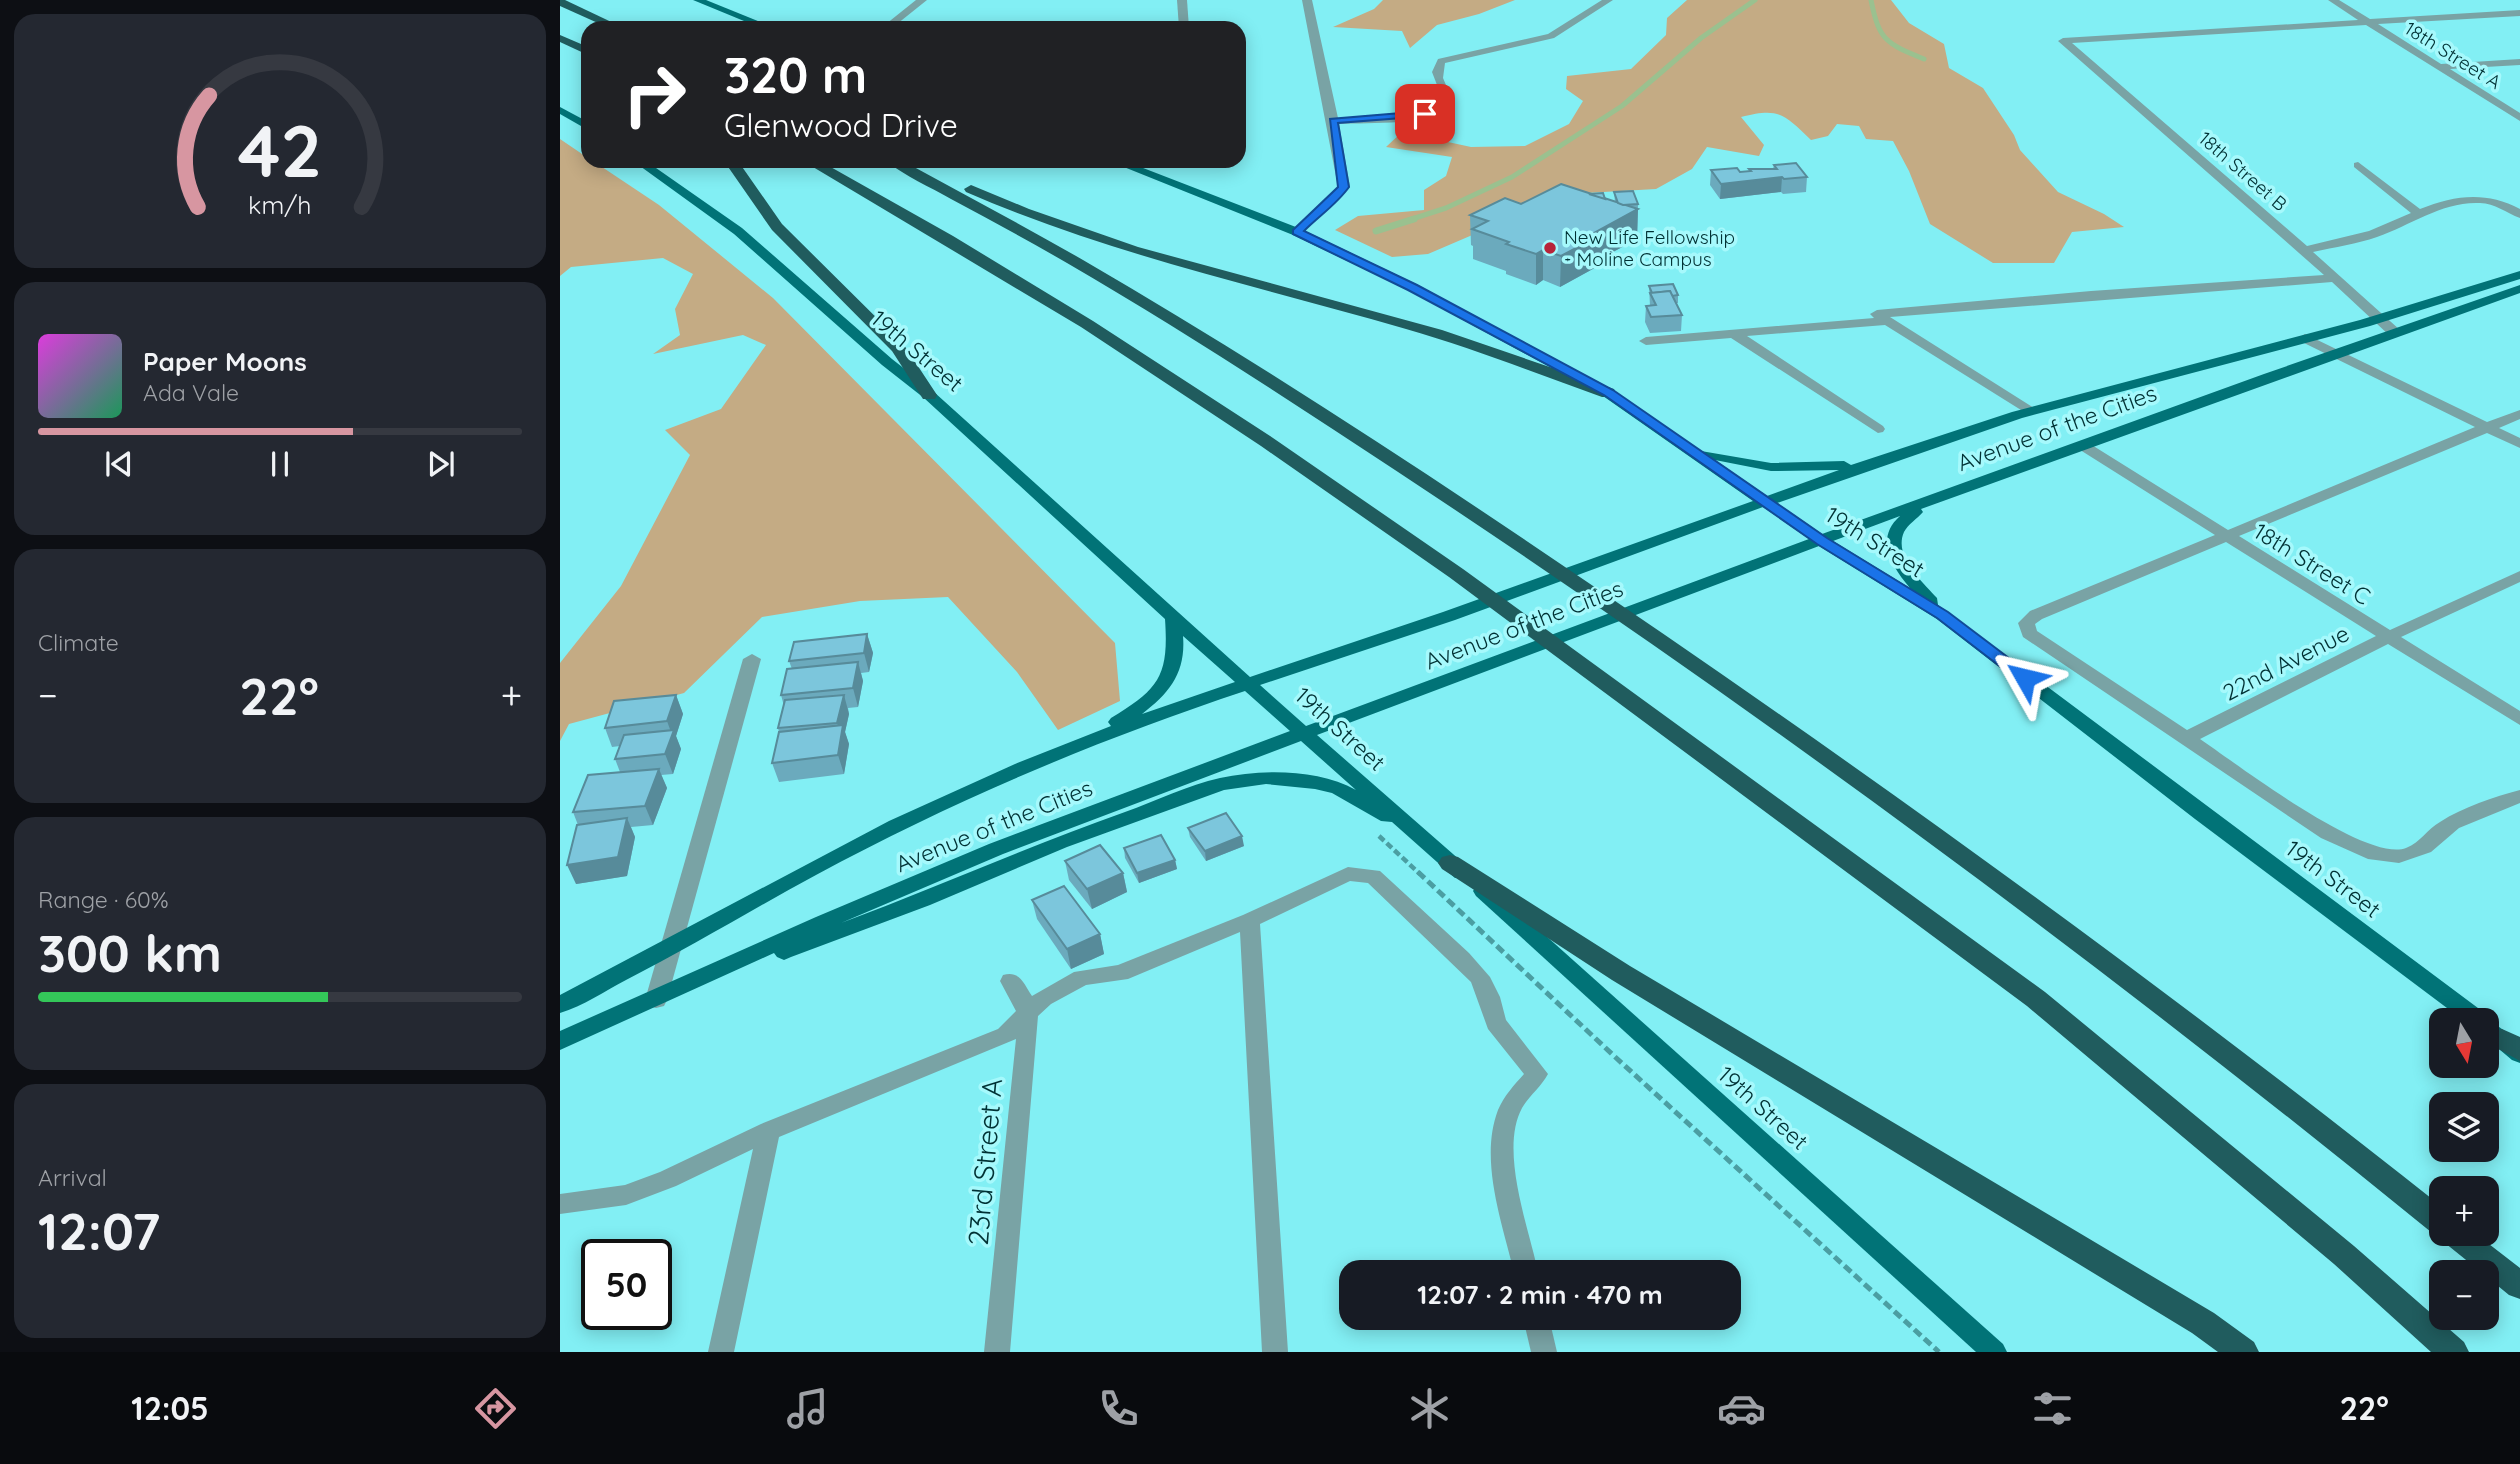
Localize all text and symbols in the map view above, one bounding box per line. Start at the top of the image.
street label: 18th Street A [2400,16,2506,94]
text: 320 m [724,44,867,105]
icon: right [609,49,700,140]
pin [1395,84,1455,144]
icon: arrive [1406,95,1444,133]
text: 42 [238,104,322,195]
text: Glenwood Drive [724,105,958,145]
street label: 18th Street B [2194,126,2292,216]
text: km/h [248,189,312,220]
place label: New Life Fellowship - Moline Campus [1564,225,1735,271]
marker: New Life Fellowship - Moline Campus [1542,240,1558,256]
street label: 19th Street [865,304,969,398]
text: Paper Moons [143,345,307,378]
text: Ada Vale [143,378,239,407]
street label: Avenue of the Cities [1953,378,2160,477]
icon: previous [100,445,138,483]
icon: pause [261,445,299,483]
icon: next [422,445,460,483]
street label: 19th Street [1820,500,1930,583]
street label: 18th Street C [2249,516,2376,611]
street label: Avenue of the Cities [1421,573,1627,676]
street label: 22nd Avenue [2218,618,2354,707]
text: Climate [38,628,119,657]
position arrow [1988,641,2062,715]
text: 22° [239,663,319,728]
text: − [38,671,58,719]
text: + [501,671,522,719]
street label: 19th Street [1289,681,1392,777]
street label: Avenue of the Cities [891,773,1097,878]
street label: 19th Street [2280,834,2387,924]
text: Range · 60% [38,885,169,914]
text: 300 km [38,920,222,985]
north arrow [2429,1008,2499,1078]
map controls [2429,1008,2499,1330]
street label: 19th Street [1712,1060,1815,1156]
street label: 23rd Street A [960,1077,1009,1247]
button: layers [2429,1092,2499,1162]
text: Arrival [38,1163,107,1192]
button: + [2429,1176,2499,1246]
text: 12:07 [38,1198,160,1263]
speed limit sign: 50 [581,1239,672,1330]
button: − [2429,1260,2499,1330]
text: 12:07 · 2 min · 470 m [1417,1278,1663,1311]
icon: directions [471,1384,520,1433]
icon: music [783,1384,832,1433]
icon: phone [1094,1384,1143,1433]
icon: climate [1405,1384,1454,1433]
icon: car [1717,1384,1766,1433]
icon: filters [2028,1384,2077,1433]
text: 12:05 [131,1388,209,1428]
text: 22° [2340,1388,2389,1428]

